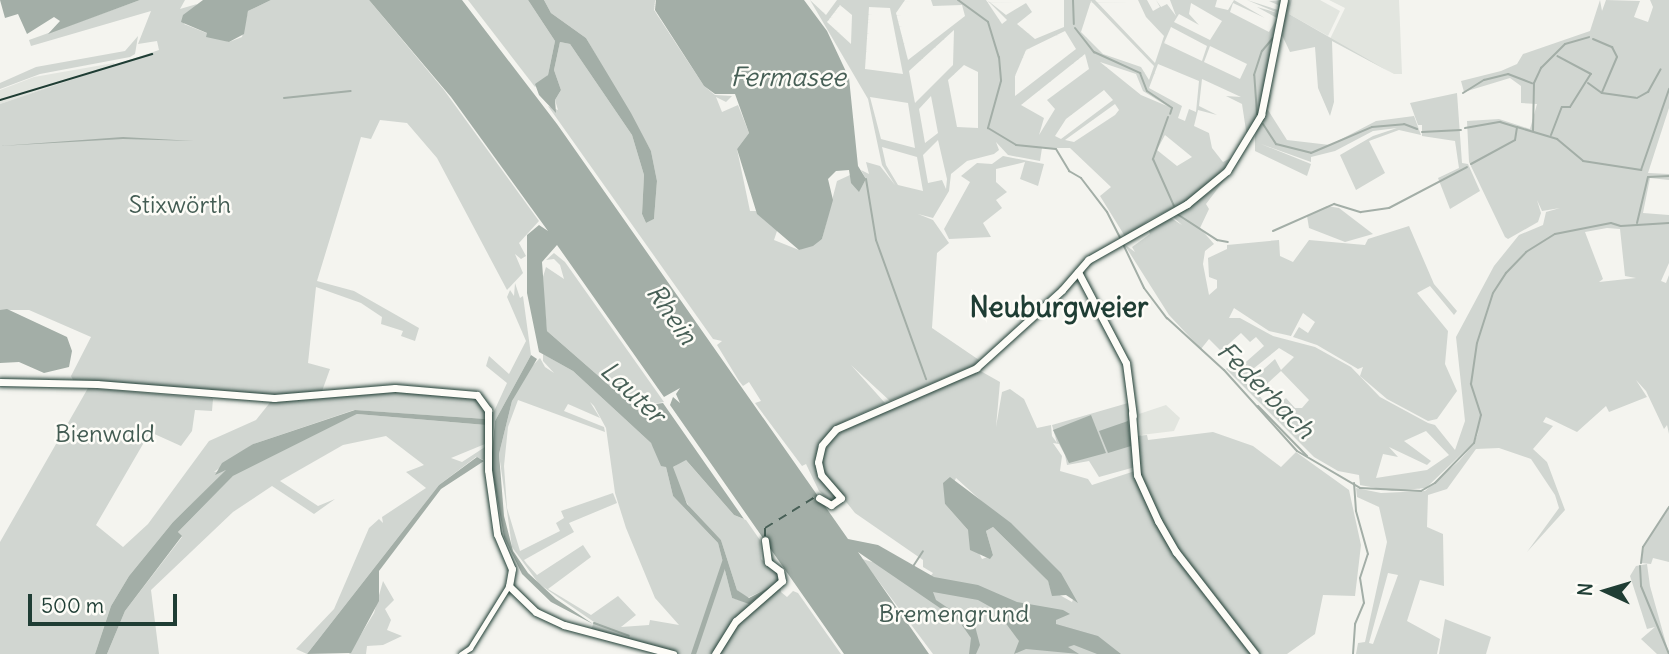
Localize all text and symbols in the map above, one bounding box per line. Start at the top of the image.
water label: Fermasee [730,61,846,93]
park label: Stixwörth [129,191,231,219]
water label: Rhein [640,278,704,350]
district label: Neuburgweier [969,290,1149,324]
water label: Federbach [1211,335,1321,445]
water label: Lauter [594,354,672,430]
park label: Bienwald [55,420,155,448]
north arrow [1571,556,1641,626]
scale bar [32,580,180,624]
text: N [1573,582,1597,597]
text: 500 m [41,592,104,619]
park label: Bremengrund [879,600,1029,628]

